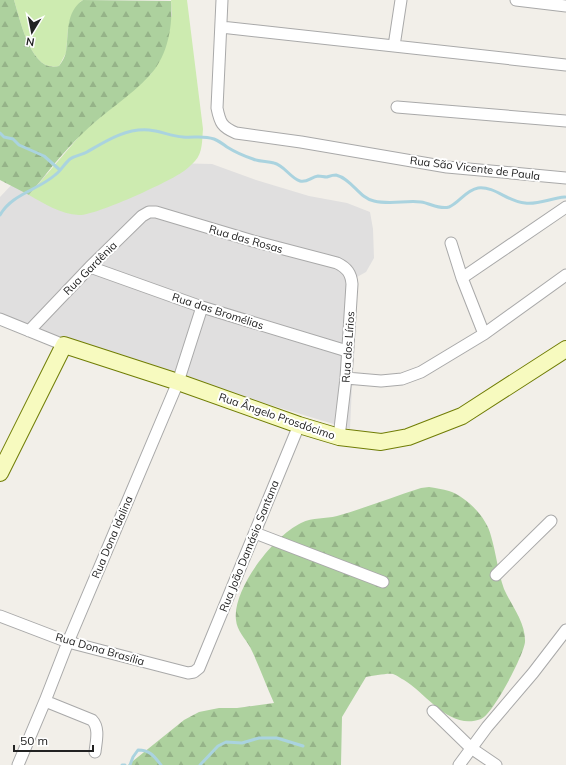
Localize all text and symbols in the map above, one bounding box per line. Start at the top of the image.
north arrow [12,12,52,52]
text: N [25,34,36,49]
street label: Rua São Vicente de Paula [409,153,541,183]
street label: Rua das Rosas [207,222,285,256]
street label: Rua Gardênia [60,238,120,298]
street label: Rua das Bromélias [170,290,266,332]
street label: Rua dos Lírios [339,311,357,383]
street label: Rua Ângelo Prosdócimo [217,390,337,442]
street label: Rua João Damásio Santana [216,478,282,614]
street label: Rua Dona Idalina [88,494,136,580]
street label: Rua Dona Brasília [54,630,146,668]
scale bar [14,727,93,753]
text: 50 m [20,733,48,748]

